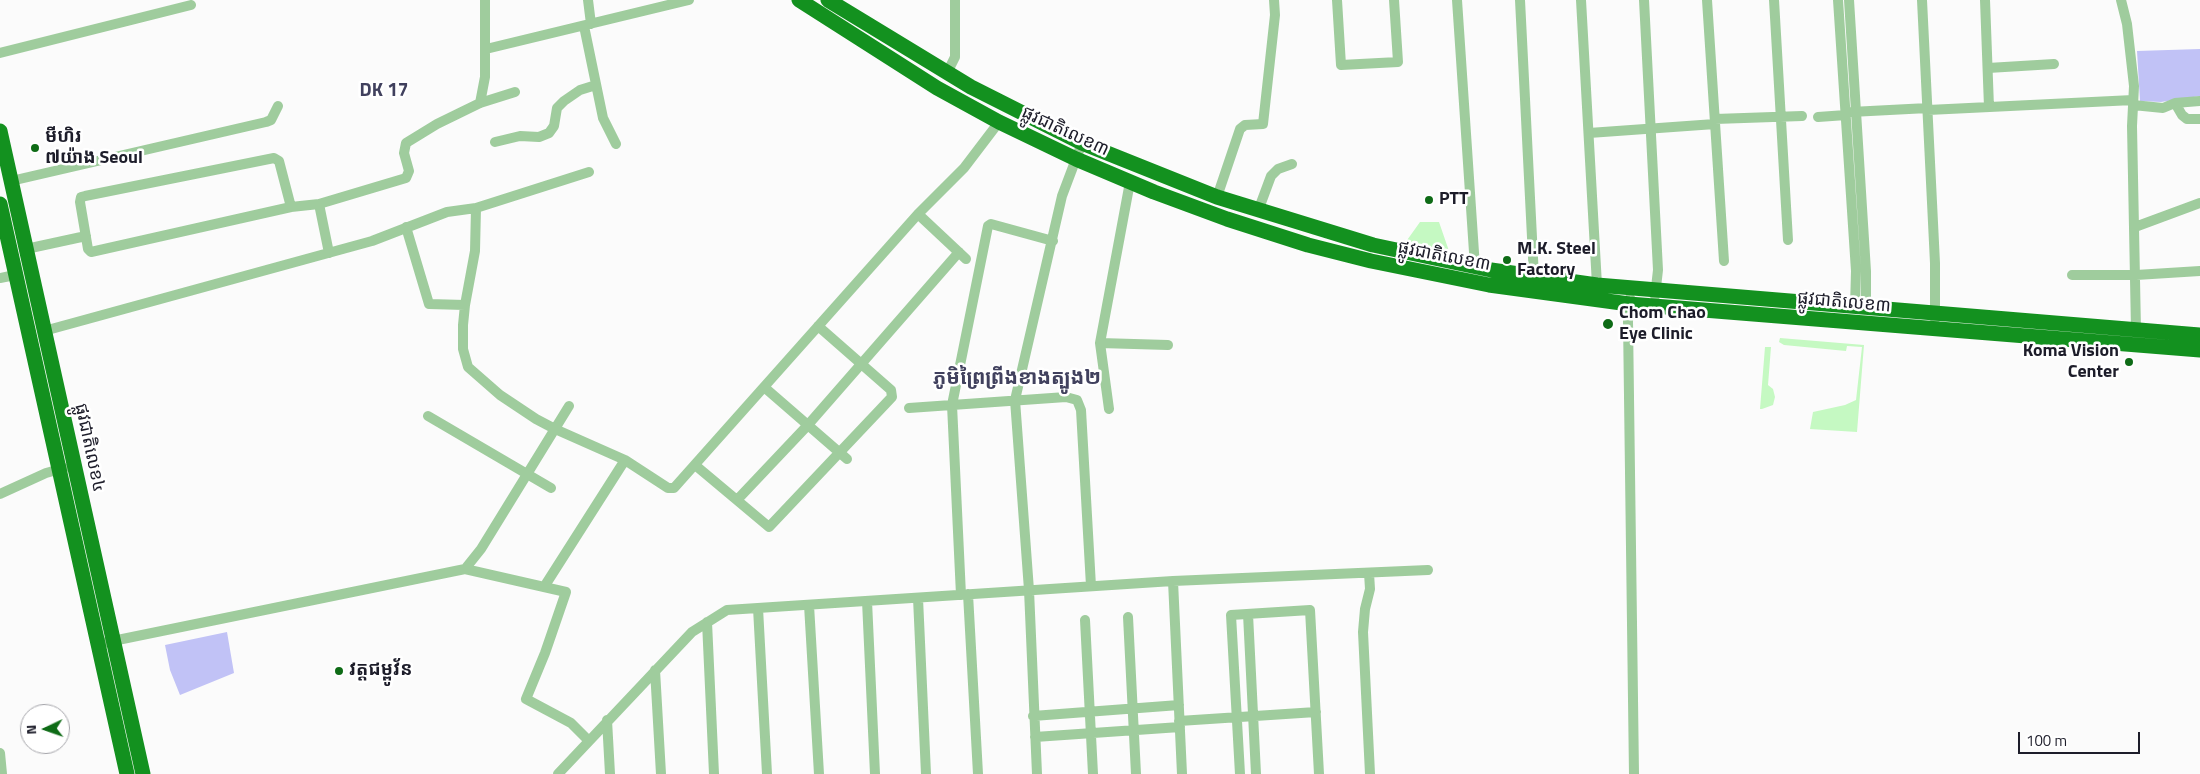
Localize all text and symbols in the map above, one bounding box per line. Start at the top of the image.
district label: DK 17 [360,80,408,102]
street label: ផ្លូវជាតិលេខ៣ [1018,102,1112,162]
place label: មីហិរ ៧យ៉ាង Seoul [45,127,143,170]
marker: មីហិរ ៧យ៉ាង Seoul [29,142,41,154]
place label: PTT [1439,189,1469,211]
marker: PTT [1423,194,1435,206]
street label: ផ្លូវជាតិលេខ៣ [1396,237,1492,277]
place label: M.K. Steel Factory [1517,239,1596,282]
marker: M.K. Steel Factory [1501,254,1513,266]
street label: ផ្លូវជាតិលេខ៣ [1796,288,1892,318]
place label: Chom Chao Eye Clinic [1619,303,1706,346]
marker: Chom Chao Eye Clinic [1601,317,1615,331]
place label: Koma Vision Center [2023,341,2119,384]
marker: Koma Vision Center [2123,356,2135,368]
district label: ភូមិព្រៃព្រីងខាងត្បូង២ [933,367,1101,391]
street label: ផ្លូវជាតិលេខ៤ [69,402,109,494]
place label: វត្តជម្ពូវ័ន [349,660,412,682]
marker: វត្តជម្ពូវ័ន [333,665,345,677]
north arrow [20,704,70,754]
scale bar [2020,722,2142,754]
text: N [20,724,41,735]
text: 100 m [2026,729,2067,752]

